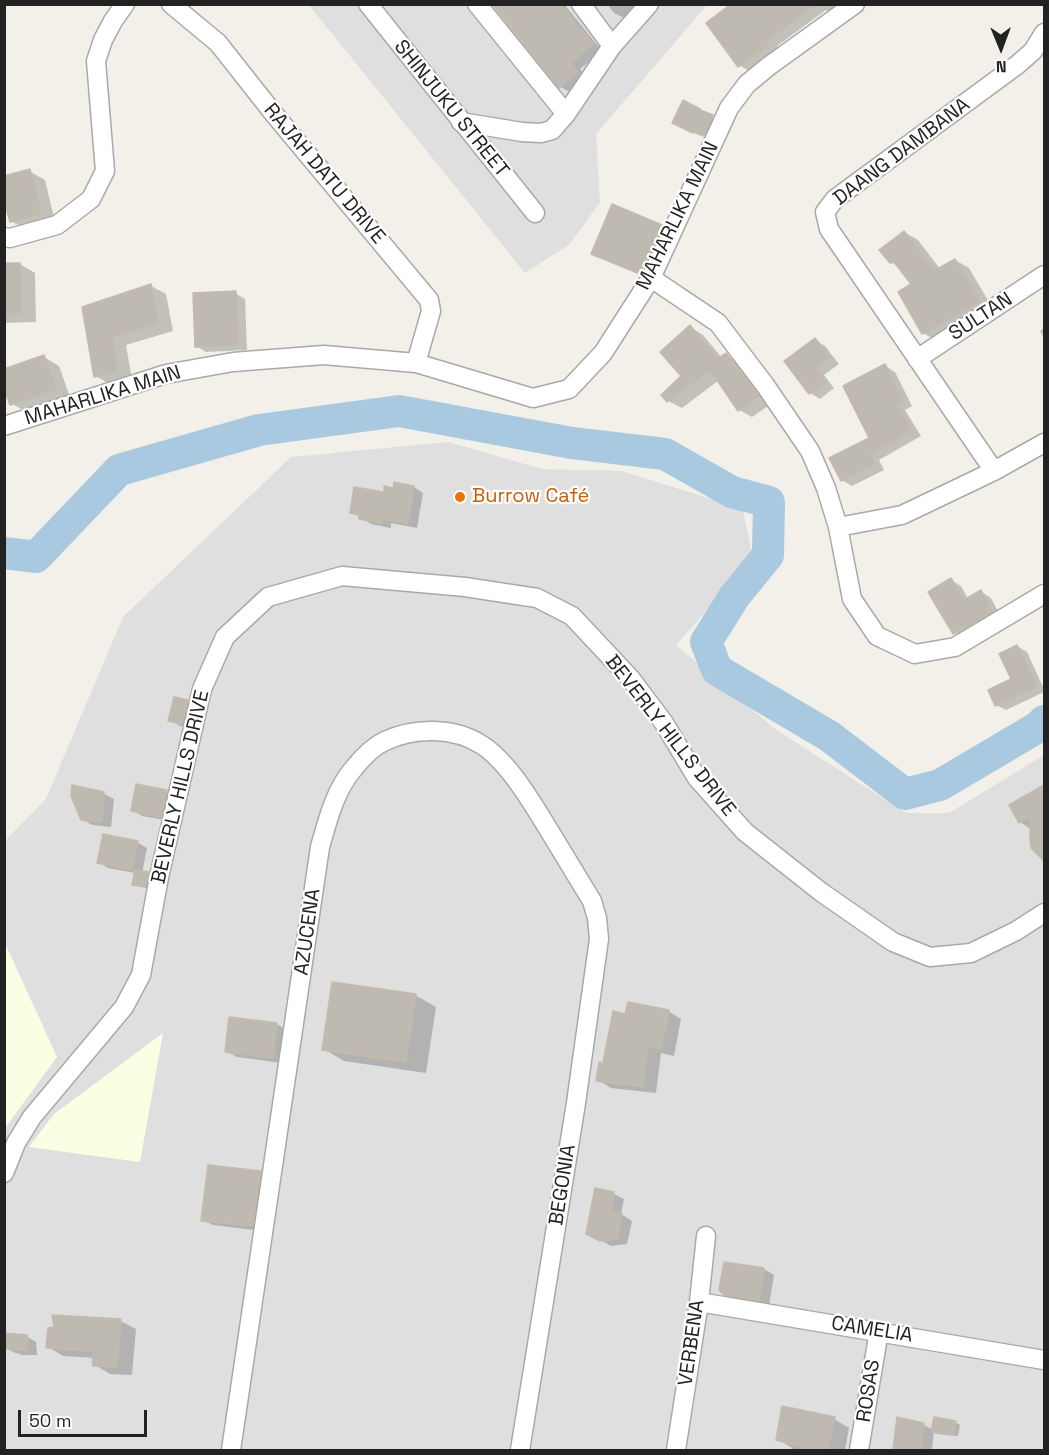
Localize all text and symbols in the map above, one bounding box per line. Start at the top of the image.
north arrow [971,18,1031,78]
street label: SHINJUKU STREET [388,35,514,183]
text: N [996,56,1007,77]
street label: DAANG DAMBANA [829,93,975,211]
street label: RAJAH DATU DRIVE [258,99,390,249]
street label: MAHARLIKA MAIN [632,138,724,294]
street label: SULTAN [945,288,1017,346]
street label: MAHARLIKA MAIN [22,361,184,431]
place label: Burrow Café [472,485,589,509]
marker: Burrow Café [453,490,467,504]
street label: BEVERLY HILLS DRIVE [600,651,740,821]
street label: BEVERLY HILLS DRIVE [147,688,215,886]
street label: AZUCENA [290,887,326,977]
street label: BEGONIA [545,1143,581,1227]
street label: VERBENA [674,1298,710,1388]
street label: CAMELIA [829,1312,915,1348]
street label: ROSAS [852,1358,886,1424]
scale bar [21,1398,150,1436]
text: 50 m [29,1409,71,1432]

